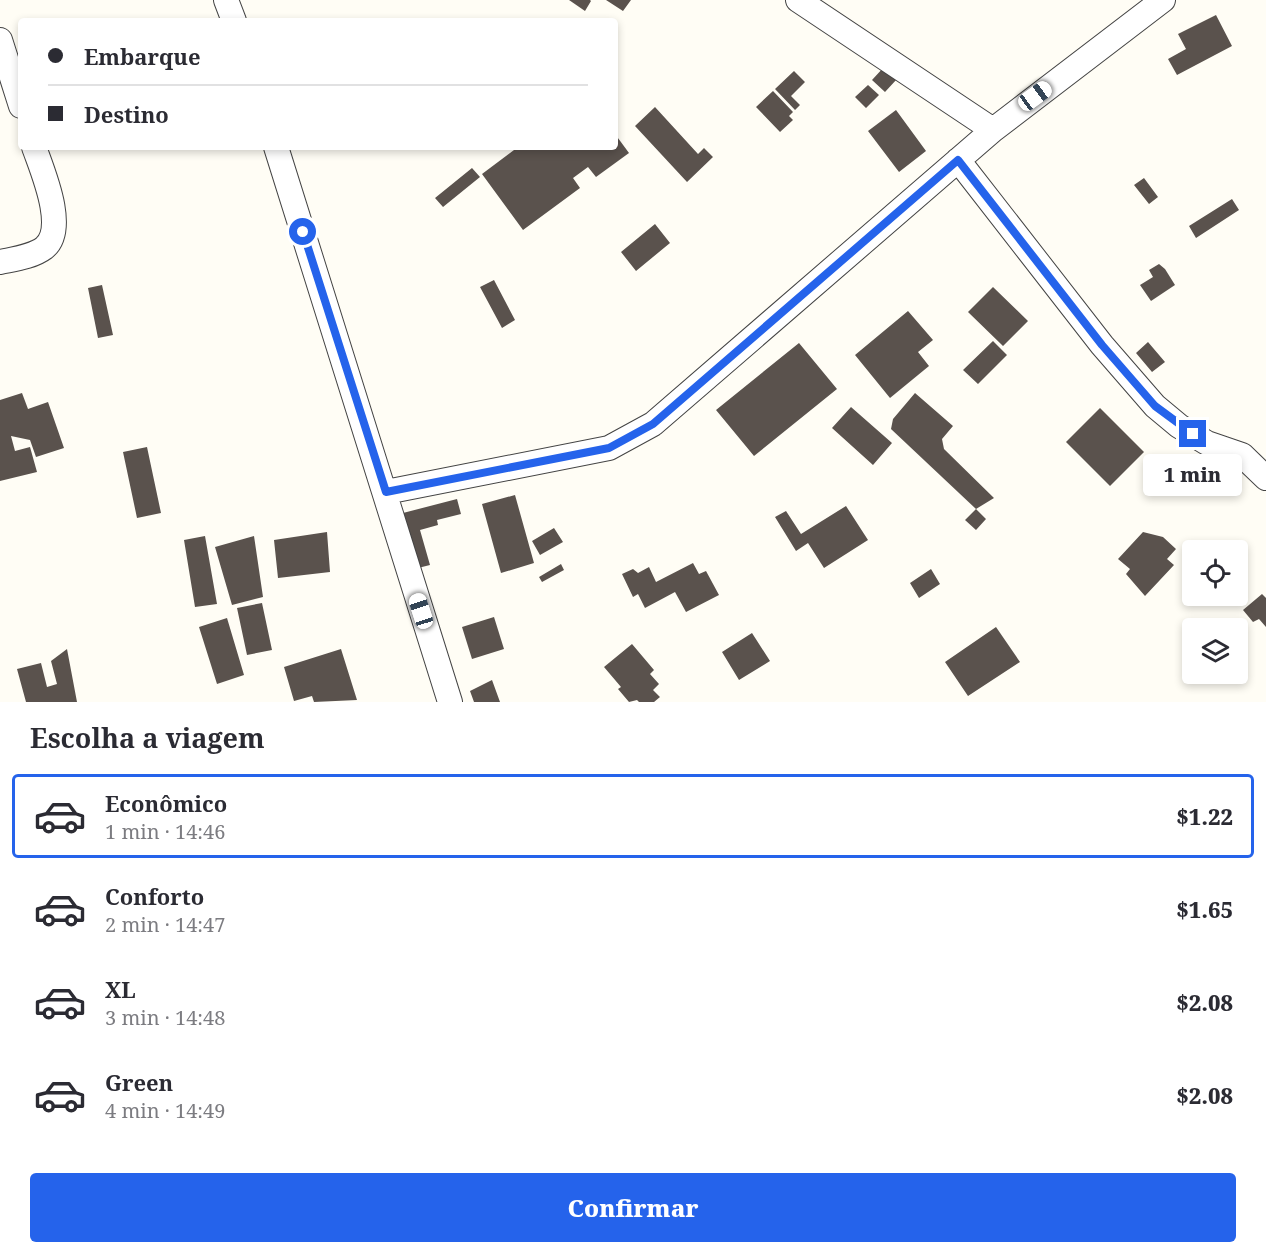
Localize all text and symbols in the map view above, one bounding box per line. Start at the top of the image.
text: Embarque [84,41,201,71]
car [1015,78,1055,114]
text: Destino [84,99,169,129]
route start [289,218,316,245]
route end [1179,420,1206,447]
callout: 1 min [1144,455,1242,497]
text: 1 min [1164,461,1221,488]
map controls [1182,540,1248,684]
button: locate [1182,540,1248,606]
car [407,591,435,631]
button: layers [1182,618,1248,684]
text: Escolha a viagem [30,719,265,756]
text: Econômico [105,788,227,818]
icon: car [33,789,87,843]
text: $1.22 [1176,801,1233,831]
text: 1 min · 14:46 [105,818,225,845]
text: Conforto [105,881,204,911]
icon: car [33,882,87,936]
text: $1.65 [1176,894,1233,924]
text: 2 min · 14:47 [105,911,225,938]
text: XL [105,974,136,1004]
icon: car [33,975,87,1029]
text: $2.08 [1176,987,1233,1017]
text: 3 min · 14:48 [105,1004,225,1031]
text: Green [105,1067,173,1097]
icon: car [33,1068,87,1122]
text: $2.08 [1176,1080,1233,1110]
text: 4 min · 14:49 [105,1097,225,1124]
button: Confirmar [30,1173,1236,1242]

